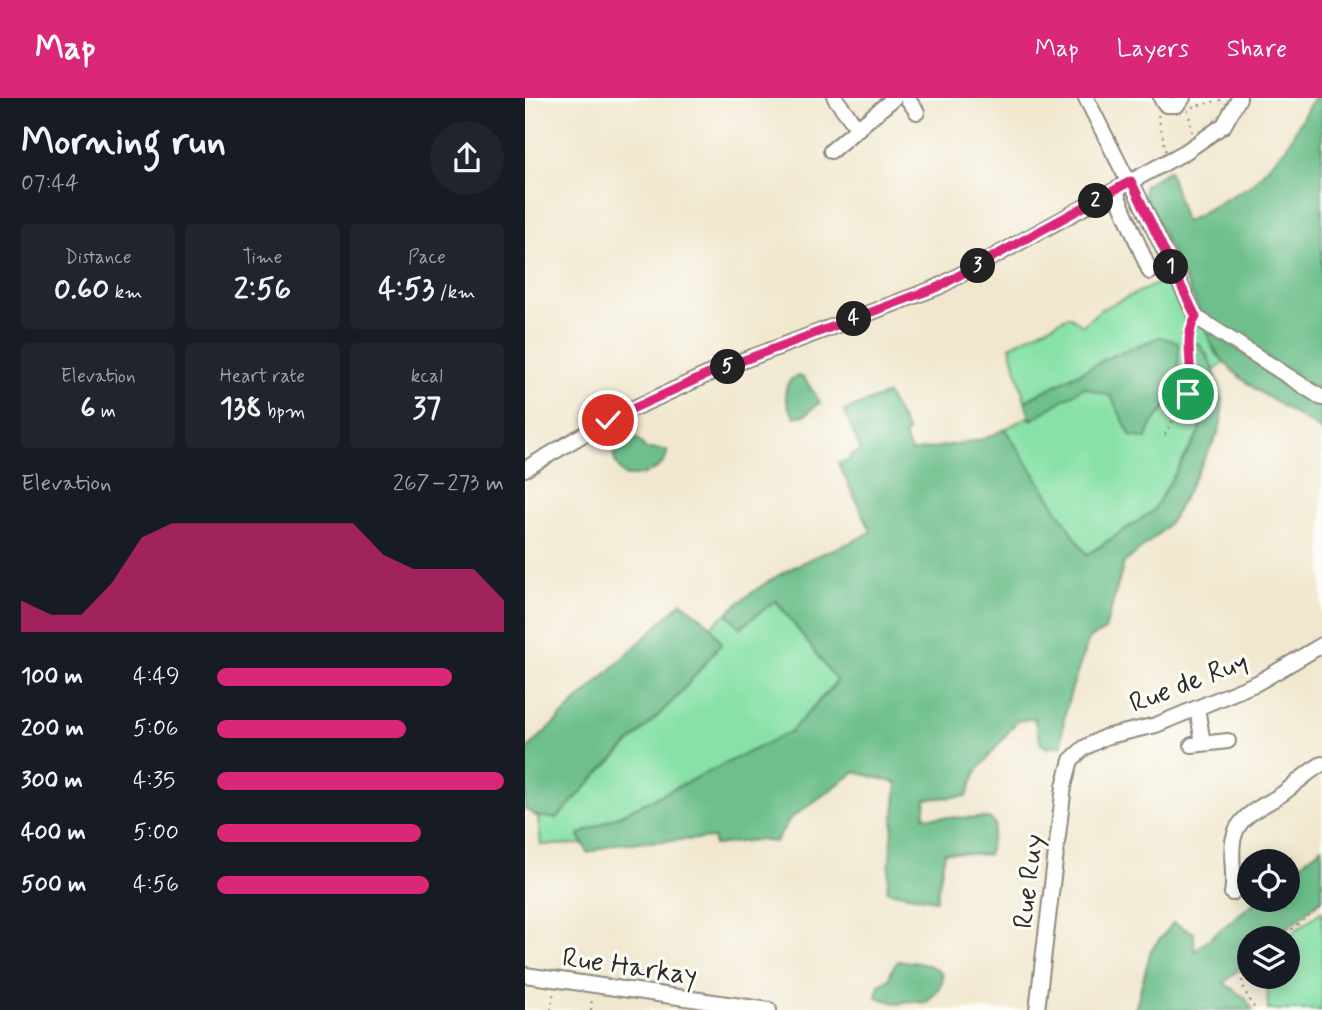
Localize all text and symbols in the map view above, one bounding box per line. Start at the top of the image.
text: Map [35,27,95,71]
text: Map [1035,34,1079,65]
text: Layers [1117,34,1189,65]
text: Share [1227,34,1287,65]
text: Morning run [21,118,226,167]
button: share [430,121,504,195]
text: 07:44 [21,169,79,199]
pin: 2 [1079,184,1113,218]
text: 2 [1091,188,1100,213]
text: Distance [65,245,132,270]
text: Time [243,245,282,270]
text: Pace [408,245,446,270]
pin: 3 [960,248,995,284]
pin: 1 [1153,250,1189,284]
text: 3 [973,253,982,278]
text: 1 [1166,254,1175,279]
text: 0.60 [54,270,110,309]
text: 2:56 [234,270,291,309]
text: 4:53 [378,270,434,309]
text: km [110,280,142,305]
text: /km [434,280,475,305]
pin: 4 [837,302,871,336]
text: 4 [848,306,859,331]
pin: 5 [711,350,745,384]
text: 5 [722,354,733,379]
text: Elevation [61,364,136,389]
text: Heart rate [220,364,305,389]
text: kcal [411,364,443,389]
pin [1158,364,1218,424]
icon: arrive [1169,375,1207,413]
text: 6 [80,389,96,428]
text: 138 [220,389,262,428]
text: 37 [412,389,441,428]
pin [578,390,638,450]
text: m [96,399,116,424]
text: bpm [262,399,305,424]
icon: check [589,401,627,439]
text: Elevation [21,469,112,499]
text: 267–273 m [393,469,504,499]
street label: Rue de Ruy [1124,644,1253,723]
text: 100 m [21,662,83,692]
text: 4:49 [133,662,180,692]
text: 200 m [21,714,84,744]
text: 5:06 [133,714,179,744]
text: 300 m [21,766,83,796]
text: 4:35 [133,766,175,796]
text: 400 m [21,818,86,848]
text: 5:00 [133,818,179,848]
street label: Rue Ruy [1005,832,1054,931]
map controls [1237,849,1300,989]
button: locate [1237,849,1300,912]
text: 500 m [21,870,86,900]
text: 4:56 [133,870,179,900]
button: layers [1237,926,1300,989]
street label: Rue Harkay [560,940,700,995]

